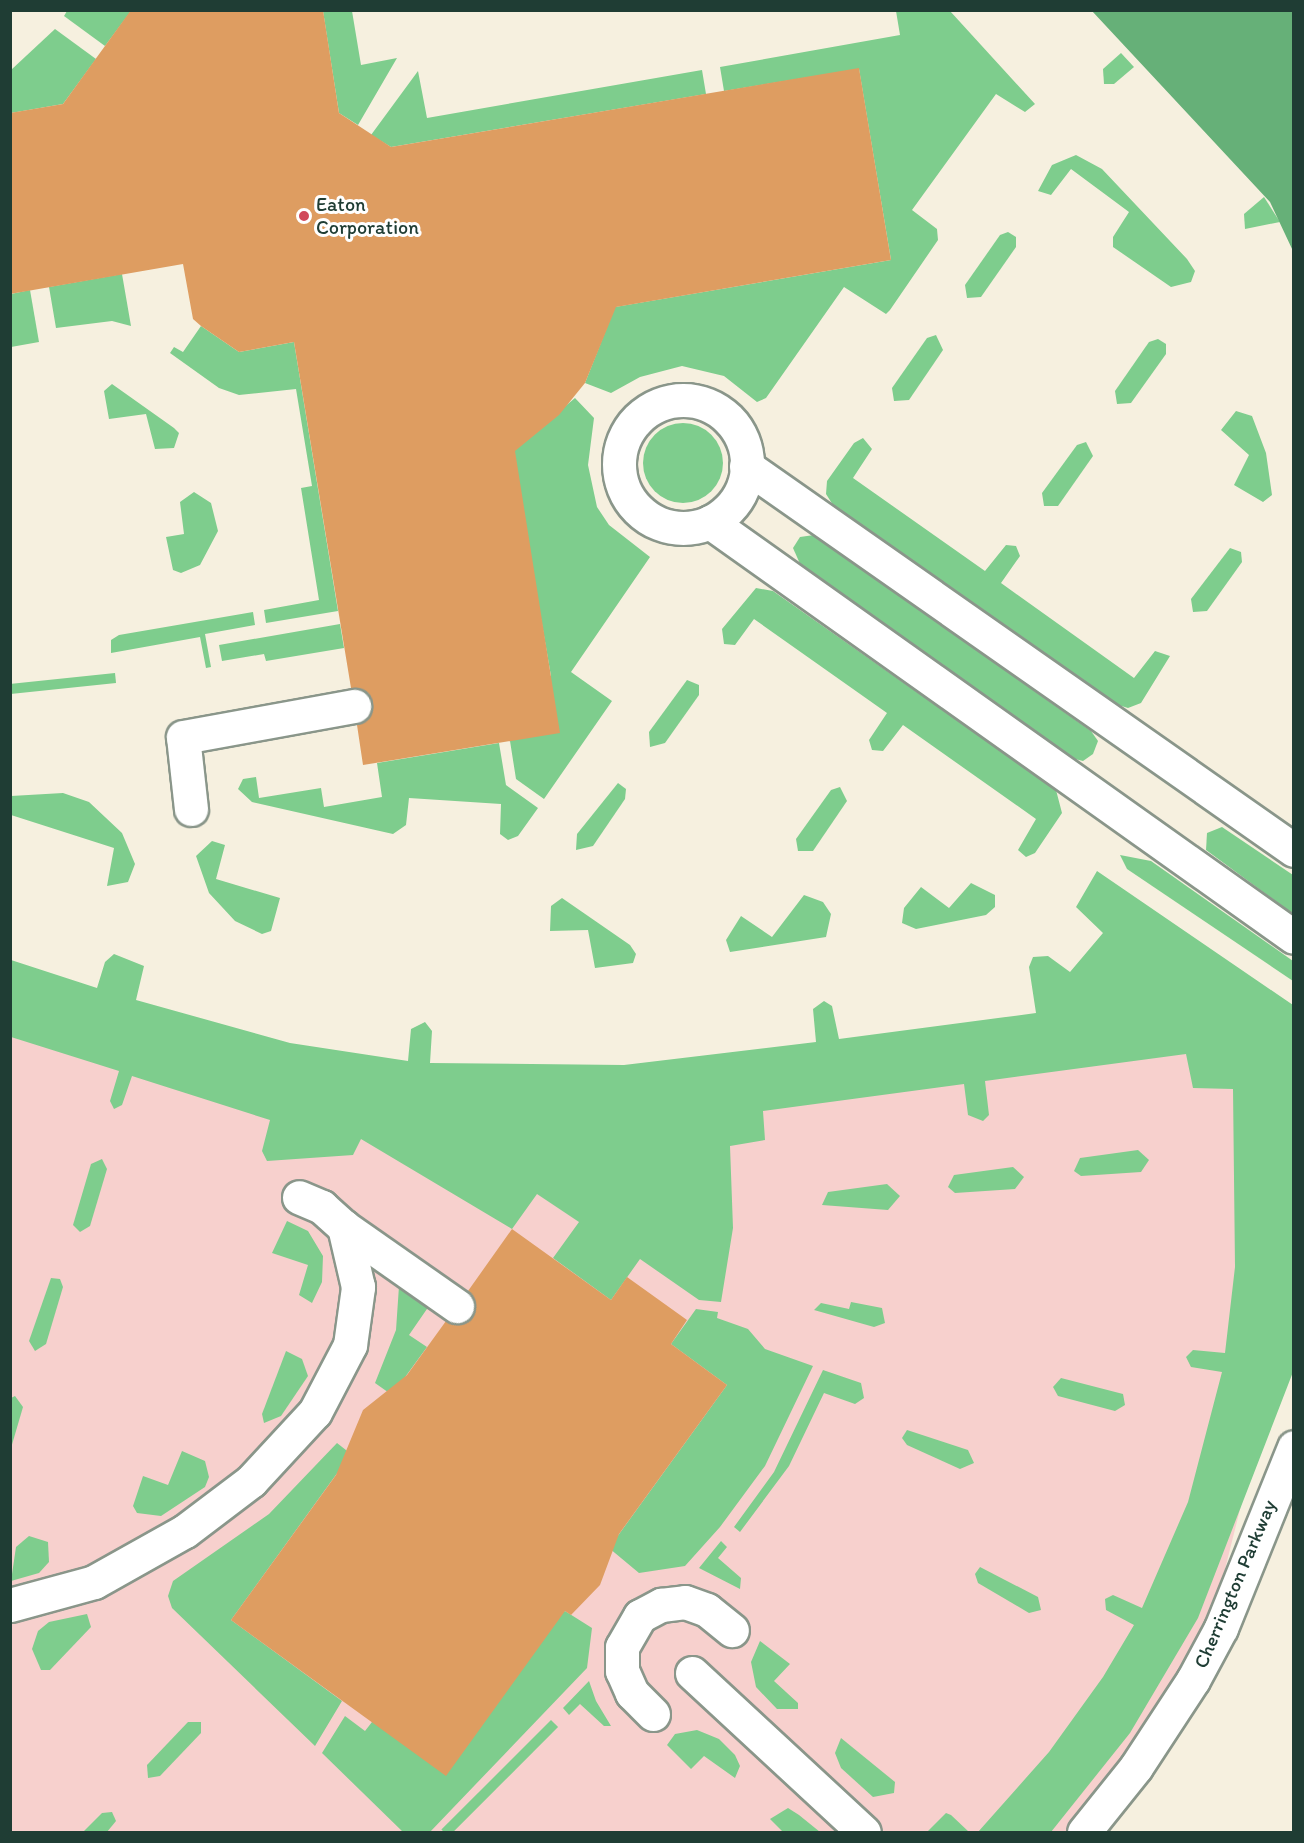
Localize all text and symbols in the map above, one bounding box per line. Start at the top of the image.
place label: Eaton Corporation [316,192,419,239]
marker: Eaton Corporation [297,209,311,223]
street label: Cherrington Parkway [1189,1496,1281,1672]

